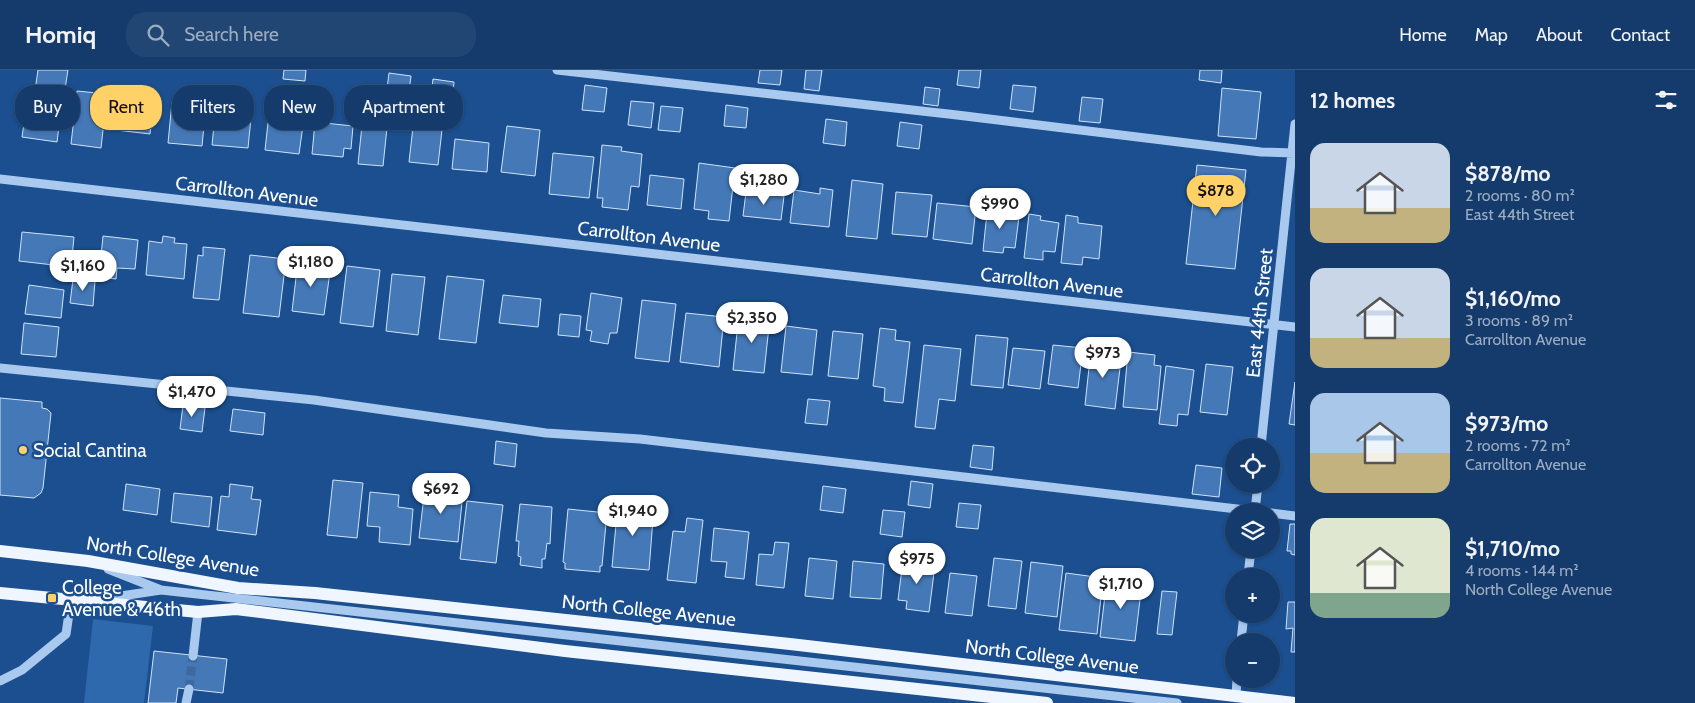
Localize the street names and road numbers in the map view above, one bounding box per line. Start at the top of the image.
street label: Carrollton Avenue [174,171,320,212]
street label: Carrollton Avenue [576,216,722,257]
street label: East 44th Street [1241,247,1278,379]
street label: Carrollton Avenue [979,262,1125,303]
street label: North College Avenue [85,531,261,582]
street label: North College Avenue [561,590,737,631]
street label: North College Avenue [964,634,1140,679]

